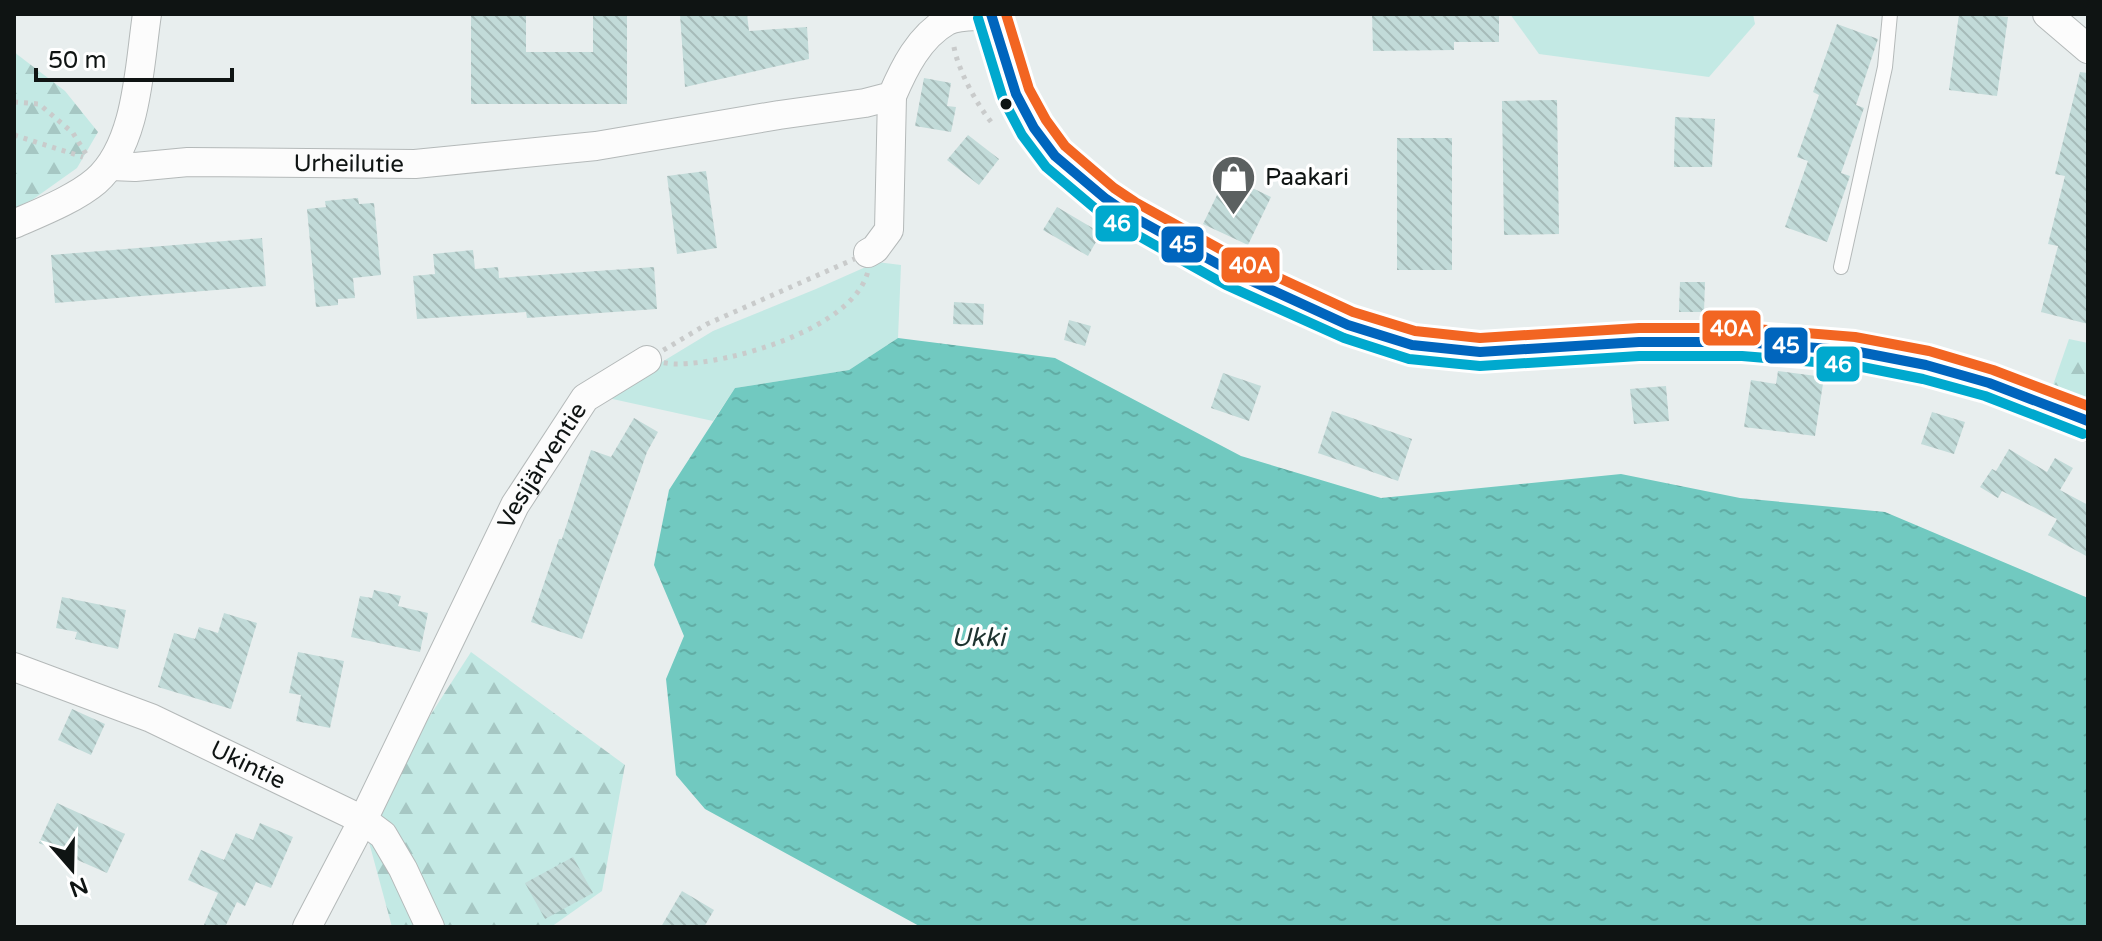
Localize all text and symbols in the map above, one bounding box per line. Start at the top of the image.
scale bar [36,32,232,82]
text: 50 m [48,46,106,75]
unlabelled marker [998,96,1014,112]
street label: Urheilutie [293,148,404,178]
shop icon: Paakari [1210,153,1258,216]
place label: Paakari [1265,163,1349,192]
line badge: 46 [1094,204,1140,243]
text: 46 [1103,211,1131,237]
line badge: 45 [1160,225,1205,264]
text: 45 [1169,232,1197,258]
line badge: 40A [1220,246,1281,284]
text: 40A [1229,253,1273,279]
line badge: 40A [1701,309,1762,347]
text: 40A [1710,316,1754,342]
line badge: 45 [1763,326,1809,365]
text: 45 [1772,333,1800,359]
line badge: 46 [1815,345,1861,383]
text: 46 [1824,352,1852,378]
street label: Vesijärventie [491,397,593,534]
water label: Ukki [951,622,1009,653]
street label: Ukintie [206,734,291,795]
north arrow [32,829,112,909]
text: N [66,872,91,902]

